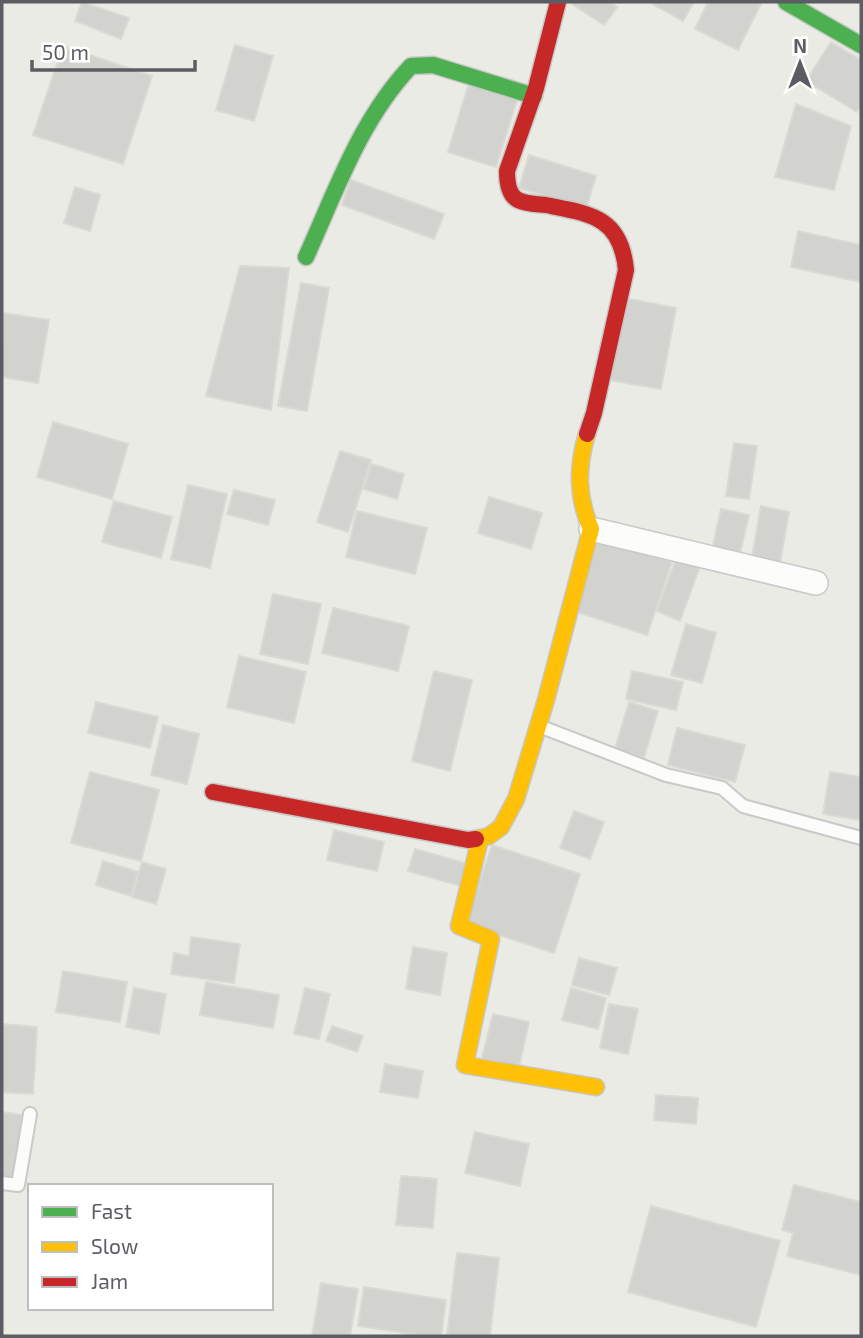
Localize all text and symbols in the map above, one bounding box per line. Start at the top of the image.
scale bar [32,28,194,72]
north arrow [765,28,835,98]
text: N [793,34,807,57]
text: 50 m [42,39,89,64]
legend [28,1184,273,1310]
text: Fast [91,1198,132,1223]
text: Slow [91,1233,138,1258]
text: Jam [91,1268,128,1293]

